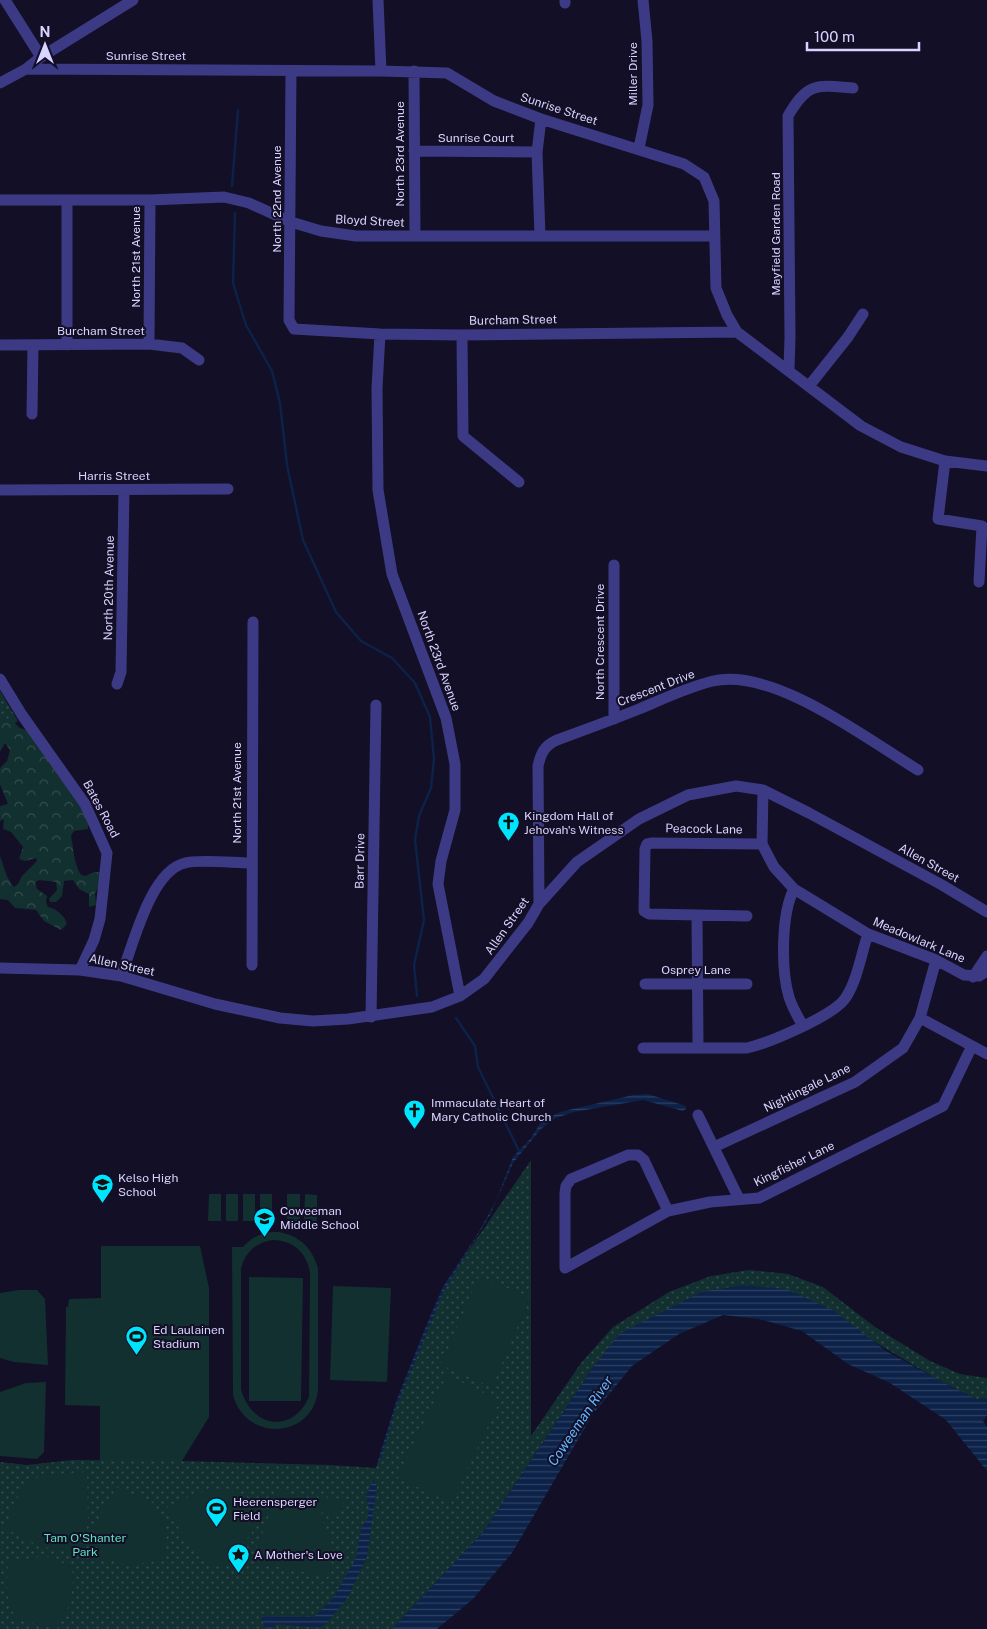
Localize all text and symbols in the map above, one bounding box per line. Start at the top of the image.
north arrow [20,20,70,70]
scale bar [807,20,920,52]
text: N [40,24,50,40]
text: 100 m [814,28,855,45]
street label: Miller Drive [626,42,640,106]
street label: Sunrise Street [106,49,187,63]
street label: Sunrise Street [519,90,600,128]
street label: North 23rd Avenue [393,101,407,207]
street label: Sunrise Court [438,131,515,145]
street label: North 22nd Avenue [270,145,284,253]
street label: Mayfield Garden Road [769,172,783,296]
street label: North 21st Avenue [129,206,143,308]
street label: Bloyd Street [335,212,405,230]
street label: Burcham Street [469,312,557,328]
street label: Burcham Street [57,324,145,338]
street label: Harris Street [78,469,150,483]
street label: North 20th Avenue [101,535,117,641]
street label: North Crescent Drive [593,583,607,700]
street label: North 23rd Avenue [414,609,464,713]
street label: Crescent Drive [615,667,697,709]
street label: North 21st Avenue [230,742,244,844]
street label: Bates Road [80,778,122,840]
place label: Kingdom Hall of Jehovah's Witness [524,809,624,837]
church icon: Kingdom Hall of Jehovah's Witness [496,811,520,842]
street label: Peacock Lane [665,821,743,837]
street label: Barr Drive [353,833,367,889]
street label: Allen Street [896,841,962,886]
street label: Allen Street [482,894,532,957]
street label: Meadowlark Lane [871,914,967,966]
street label: Allen Street [88,951,157,979]
street label: Osprey Lane [661,963,731,977]
street label: Nightingale Lane [761,1061,853,1115]
place label: Immaculate Heart of Mary Catholic Church [431,1096,551,1124]
church icon: Immaculate Heart of Mary Catholic Church [403,1098,427,1129]
street label: Kingfisher Lane [751,1138,837,1190]
place label: Kelso High School [118,1171,178,1199]
school or university icon: Kelso High School [90,1173,114,1204]
place label: Coweeman Middle School [280,1204,360,1232]
school or university icon: Coweeman Middle School [252,1206,276,1237]
place label: Ed Laulainen Stadium [153,1323,225,1351]
sports icon: Ed Laulainen Stadium [125,1325,149,1356]
water label: Coweeman River [544,1373,616,1469]
place label: Heerensperger Field [233,1495,318,1523]
sports icon: Heerensperger Field [205,1497,229,1528]
park label: Tam O'Shanter Park [44,1531,126,1559]
place icon: A Mother's Love [226,1543,250,1574]
place label: A Mother's Love [254,1548,343,1562]

